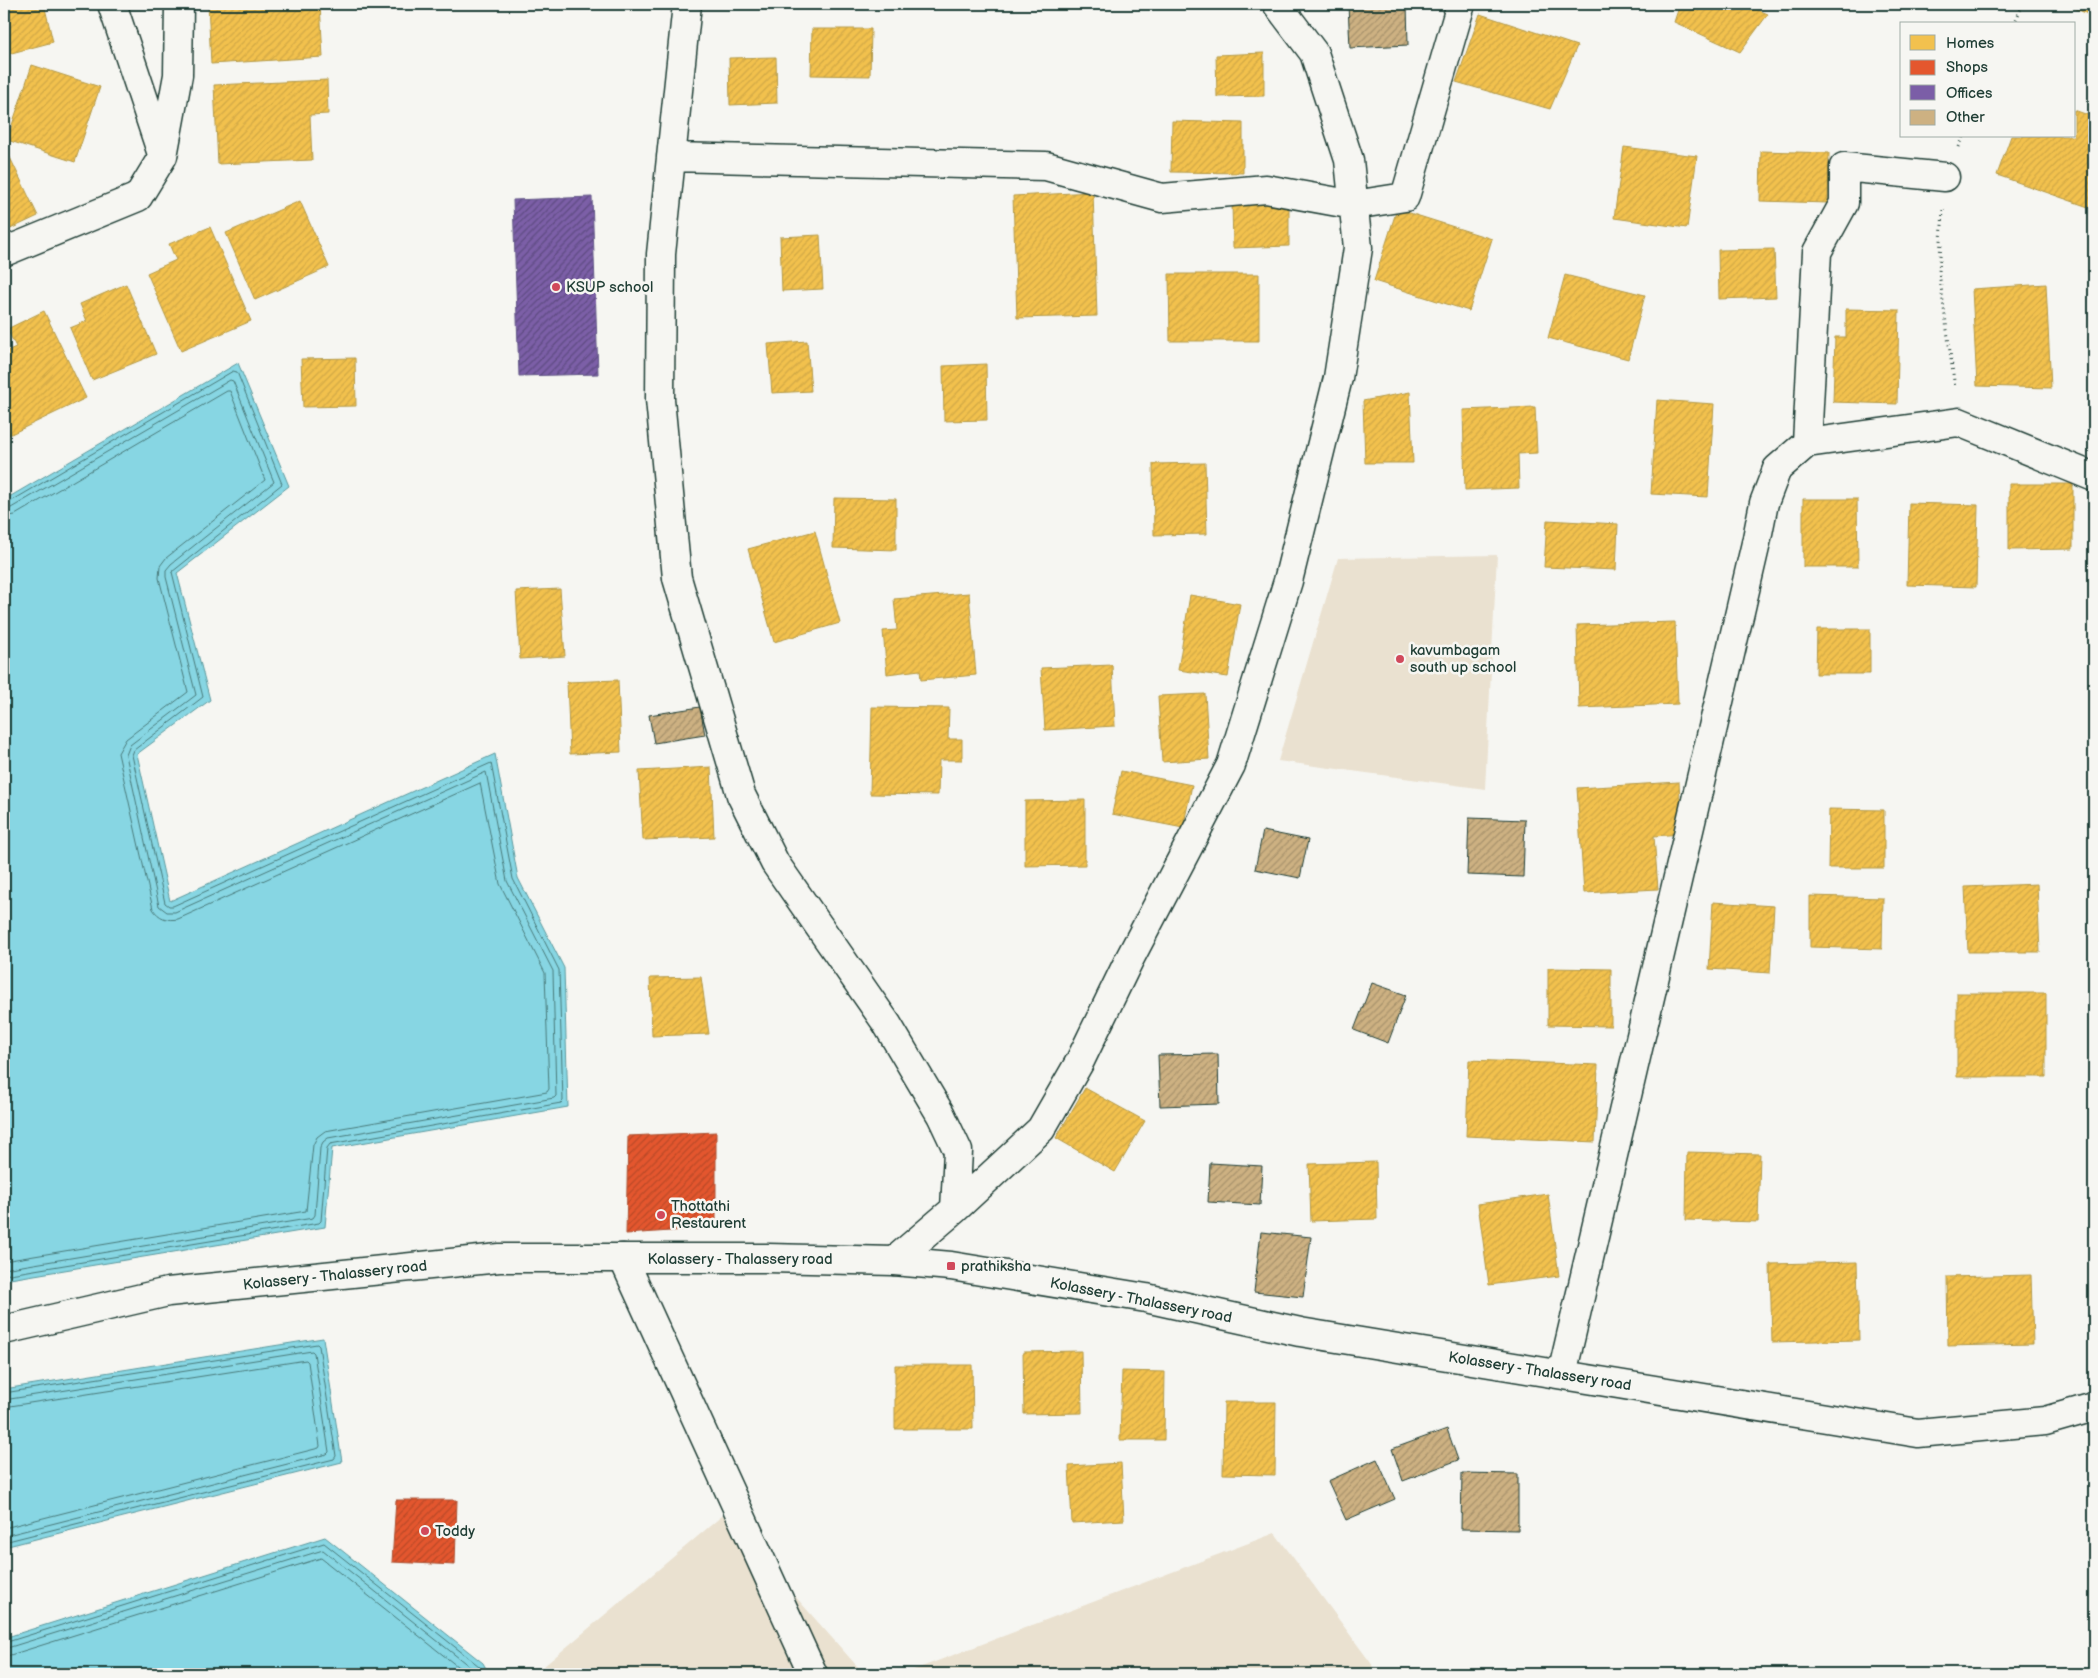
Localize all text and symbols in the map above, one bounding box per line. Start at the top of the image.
legend [1900,22,2076,138]
text: Homes [1946,34,1995,53]
text: Shops [1946,58,1989,77]
text: Offices [1946,84,1993,103]
text: Other [1946,108,1985,127]
place label: KSUP school [566,278,653,297]
marker: KSUP school [550,281,562,293]
place label: kavumbagam south up school [1410,641,1516,677]
marker: kavumbagam south up school [1394,653,1406,665]
place label: Thottathi Restaurent [671,1197,746,1233]
marker: Thottathi Restaurent [655,1209,667,1221]
street label: Kolassery - Thalassery road [647,1250,833,1269]
street label: Kolassery - Thalassery road [242,1256,428,1295]
place label: prathiksha [961,1257,1031,1276]
marker: prathiksha [945,1260,957,1272]
street label: Kolassery - Thalassery road [1048,1274,1234,1327]
street label: Kolassery - Thalassery road [1447,1348,1633,1395]
place label: Toddy [435,1522,475,1541]
marker: Toddy [419,1525,431,1537]

